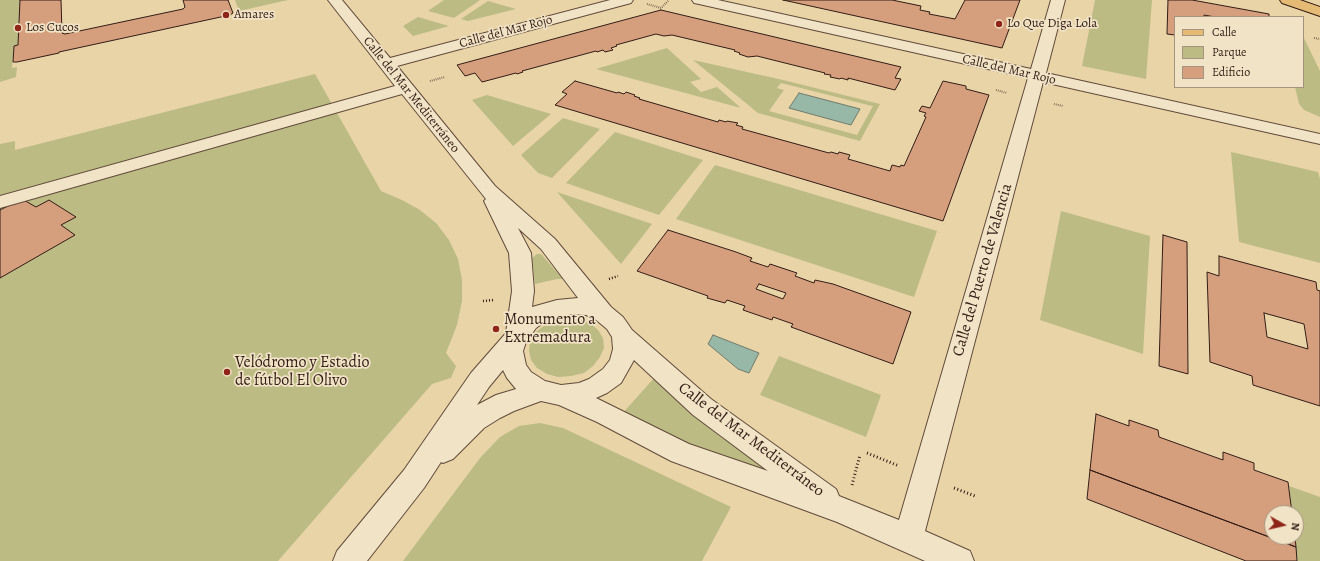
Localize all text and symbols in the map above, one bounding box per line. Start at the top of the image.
place label: Amares [234,7,274,23]
marker: Amares [221,10,231,20]
street label: Calle del Mar Rojo [458,12,554,52]
place label: Lo Que Diga Lola [1007,16,1097,32]
legend [1174,16,1304,88]
marker: Lo Que Diga Lola [994,19,1004,29]
place label: Los Cucos [26,20,79,36]
marker: Los Cucos [13,23,23,33]
text: Calle [1212,24,1236,40]
street label: Calle del Mar Mediterráneo [359,34,463,156]
text: Parque [1212,44,1247,60]
street label: Calle del Mar Rojo [961,52,1057,88]
text: Edificio [1212,64,1250,80]
street label: Calle del Puerto de Valencia [949,181,1017,359]
place label: Monumento a Extremadura [504,310,596,348]
marker: Monumento a Extremadura [491,324,501,334]
place label: Velódromo y Estadio de fútbol El Olivo [235,353,370,391]
marker: Velódromo y Estadio de fútbol El Olivo [222,367,232,377]
street label: Calle del Mar Mediterráneo [674,379,828,501]
north arrow [1264,505,1304,545]
text: N [1287,522,1303,532]

